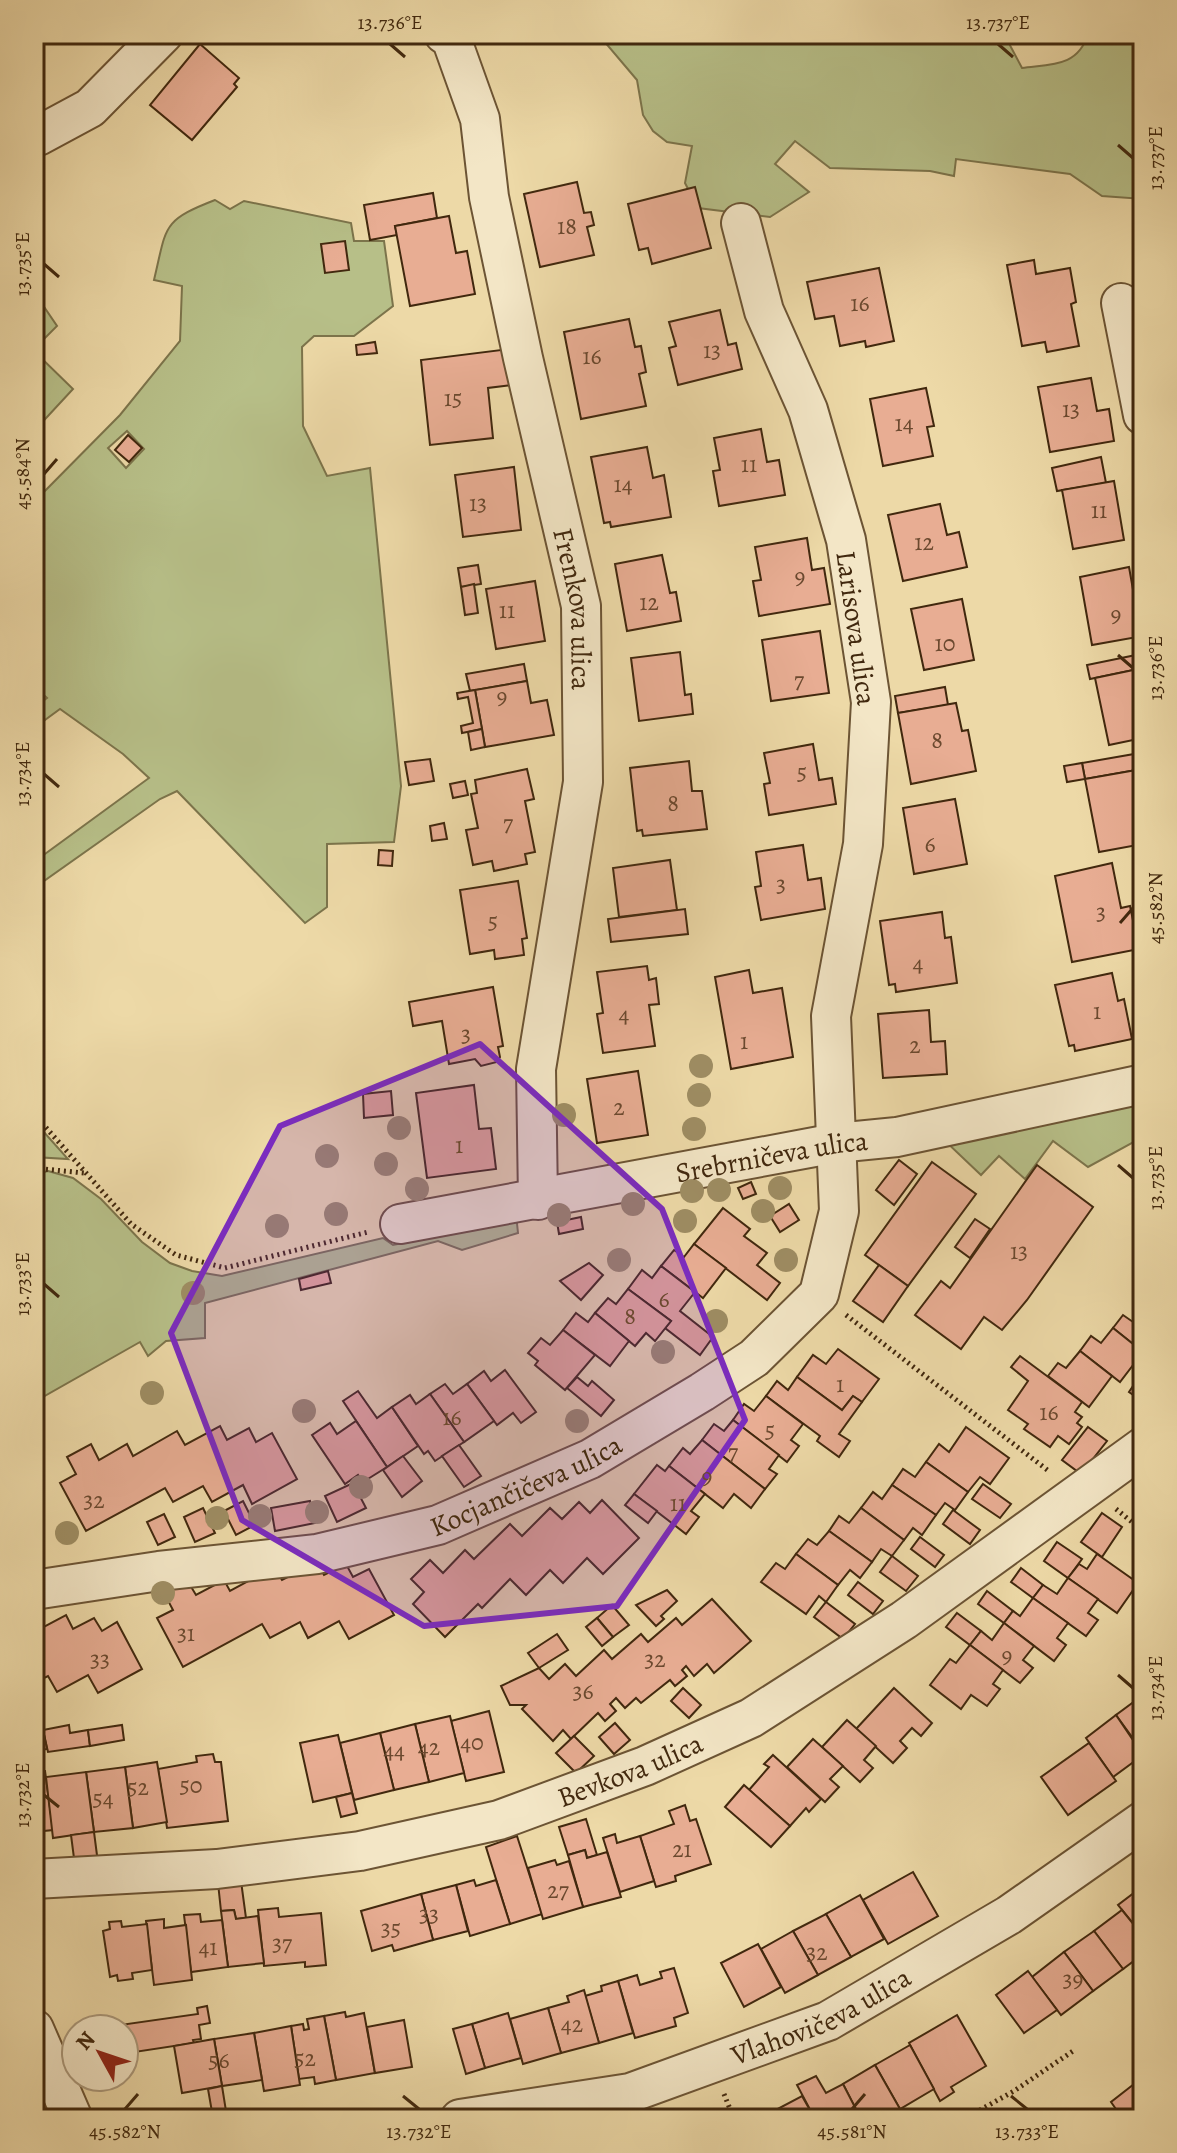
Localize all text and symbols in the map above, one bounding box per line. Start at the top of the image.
text: 13.736°E [357,9,423,36]
text: 13.737°E [966,9,1030,36]
text: 13.737°E [1142,126,1169,190]
house number: 18 [557,210,577,242]
text: 13.735°E [9,232,36,296]
house number: 16 [850,287,870,319]
house number: 13 [703,334,721,366]
house number: 16 [582,340,602,372]
house number: 15 [444,382,462,414]
house number: 13 [1062,393,1080,425]
house number: 14 [894,407,914,439]
text: 45.584°N [9,438,36,510]
house number: 11 [741,448,757,480]
house number: 14 [613,468,633,500]
house number: 13 [469,487,487,519]
house number: 11 [1091,494,1107,526]
street label: Frenkova ulica [543,524,600,690]
house number: 12 [914,526,934,558]
street label: Larisova ulica [826,548,886,708]
house number: 9 [795,560,805,592]
house number: 12 [639,586,659,618]
house number: 11 [499,594,515,626]
house number: 9 [1111,598,1121,630]
house number: 10 [935,627,956,659]
text: 13.736°E [1142,635,1169,701]
house number: 7 [794,664,805,696]
house number: 9 [497,680,507,712]
house number: 8 [931,724,943,756]
text: 13.734°E [9,742,36,806]
house number: 5 [797,756,807,788]
house number: 8 [667,787,679,819]
house number: 7 [503,807,514,839]
house number: 6 [924,828,936,860]
house number: 3 [776,868,786,900]
text: 45.582°N [1142,872,1169,944]
house number: 3 [1096,896,1106,928]
house number: 5 [488,905,498,937]
house number: 4 [913,947,924,979]
house number: 1 [1093,995,1101,1027]
house number: 4 [619,998,630,1030]
house number: 3 [461,1018,471,1050]
house number: 1 [740,1025,748,1057]
house number: 2 [909,1029,921,1061]
house number: 2 [613,1091,625,1123]
street label: Srebrničeva ulica [673,1122,870,1192]
house number: 1 [455,1129,463,1161]
text: 13.735°E [1142,1146,1169,1210]
house number: 13 [1010,1235,1028,1267]
text: 13.733°E [9,1252,36,1316]
house number: 6 [658,1283,670,1315]
house number: 8 [624,1300,636,1332]
house number: 1 [836,1368,844,1400]
house number: 16 [1039,1396,1059,1428]
house number: 16 [442,1401,462,1433]
house number: 5 [765,1414,775,1446]
street label: Kocjančičeva ulica [424,1426,629,1546]
house number: 7 [728,1436,739,1468]
house number: 9 [702,1460,712,1492]
house number: 32 [83,1484,105,1516]
house number: 11 [670,1487,686,1519]
house number: 31 [177,1617,195,1649]
house number: 9 [1002,1639,1012,1671]
house number: 33 [90,1643,110,1675]
house number: 32 [644,1643,666,1675]
text: 13.734°E [1142,1656,1169,1720]
house number: 36 [572,1675,594,1707]
street label: Bevkova ulica [552,1724,709,1817]
house number: 40 [460,1726,484,1758]
house number: 42 [418,1731,440,1763]
house number: 44 [383,1734,405,1766]
text: 13.732°E [9,1762,36,1828]
house number: 50 [179,1769,203,1801]
house number: 52 [127,1771,149,1803]
house number: 54 [92,1782,114,1814]
house number: 21 [672,1833,692,1865]
house number: 27 [547,1874,570,1906]
house number: 33 [419,1898,439,1930]
house number: 35 [381,1912,401,1944]
house number: 37 [272,1927,293,1959]
house number: 41 [198,1931,218,1963]
house number: 32 [806,1936,828,1968]
street label: Vlahovičeva ulica [725,1959,918,2075]
house number: 39 [1063,1963,1083,1995]
house number: 42 [561,2008,583,2040]
north arrow [60,2013,140,2093]
text: N [69,2025,102,2057]
house number: 52 [294,2042,316,2074]
house number: 56 [208,2044,230,2076]
text: 45.582°N [89,2118,161,2145]
text: 13.732°E [386,2118,452,2145]
text: 45.581°N [817,2118,887,2145]
text: 13.733°E [995,2118,1059,2145]

